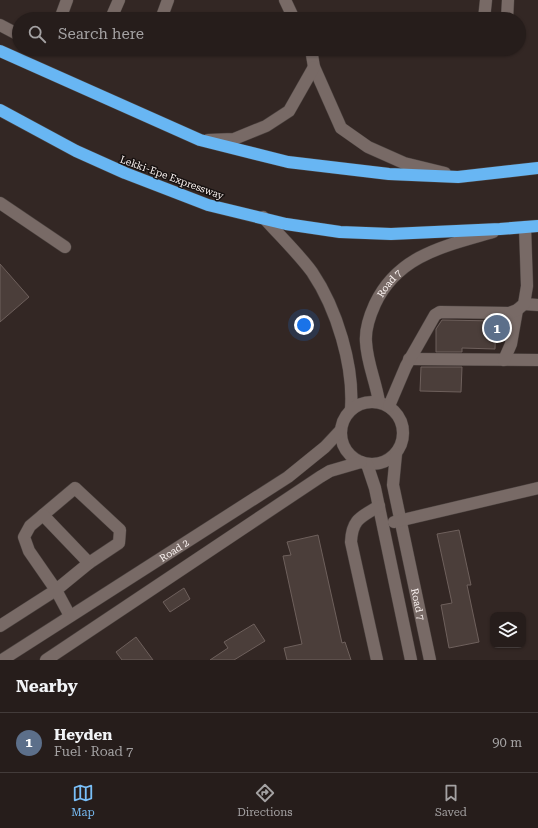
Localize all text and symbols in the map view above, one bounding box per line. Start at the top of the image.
search box [12,12,526,56]
icon: search [26,23,48,45]
text: Search here [58,25,144,43]
street label: Lekki-Epe Expressway [119,154,225,201]
street label: Road 7 [375,267,404,299]
pin: 1 [484,313,510,343]
your location [294,315,314,335]
street label: Road 2 [157,537,191,564]
street label: Road 7 [409,587,427,622]
map controls [490,612,526,648]
button: layers [490,612,526,648]
text: Nearby [16,676,78,696]
text: Heyden [54,726,112,744]
text: 1 [25,735,33,750]
text: 90 m [492,735,522,750]
text: Fuel · Road 7 [54,744,133,759]
tab: Map [71,782,95,819]
tab: Directions [237,782,293,819]
tab: Saved [435,782,467,819]

